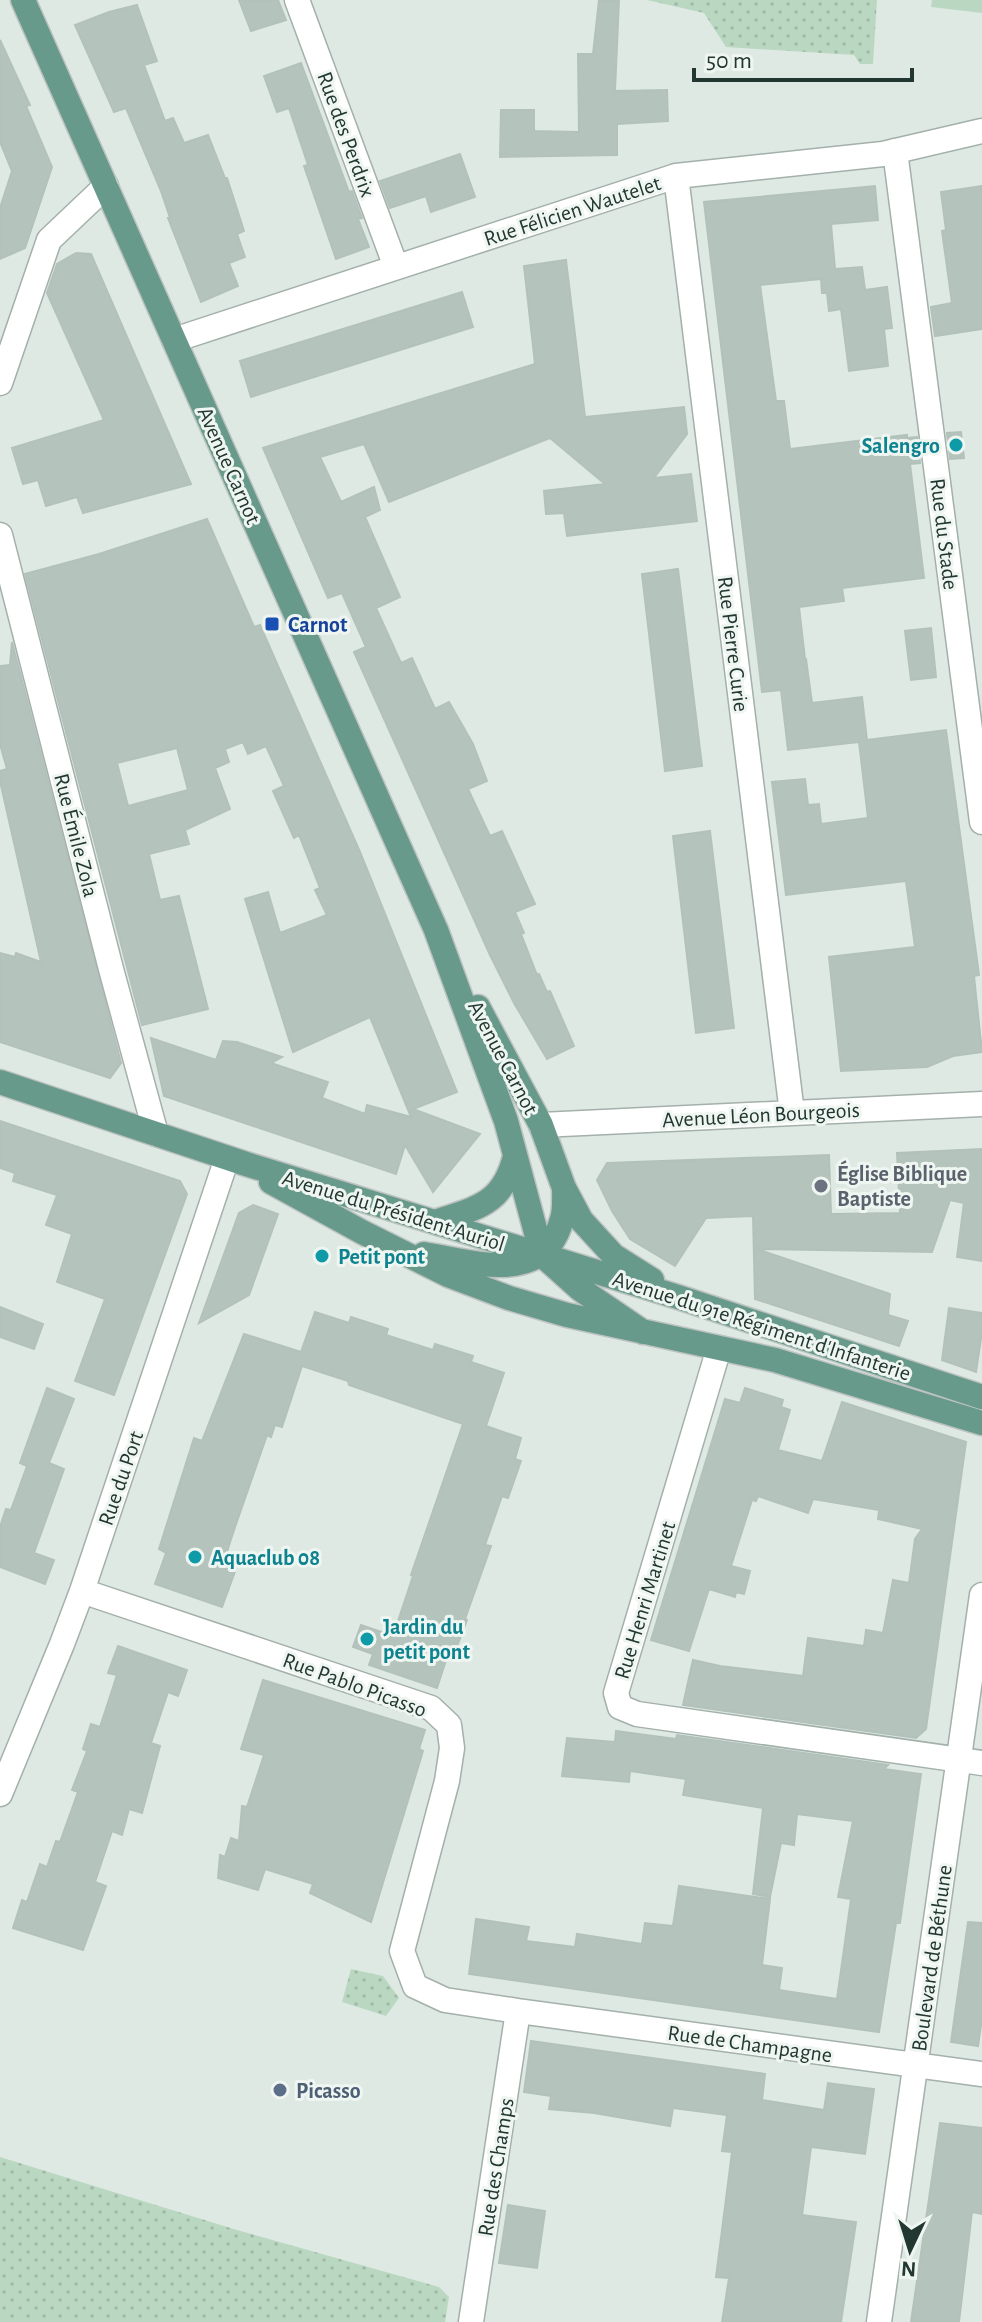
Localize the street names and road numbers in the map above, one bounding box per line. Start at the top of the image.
street label: Rue des Perdrix [313,69,379,200]
street label: Rue Félicien Wautelet [481,172,663,250]
street label: Avenue Carnot [194,404,265,527]
street label: Rue du Stade [926,477,962,591]
street label: Rue Pierre Curie [714,575,752,713]
street label: Rue Émile Zola [50,771,103,899]
street label: Avenue Carnot [464,997,542,1118]
street label: Avenue Léon Bourgeois [662,1099,860,1131]
street label: Avenue du Président Auriol [280,1167,508,1255]
street label: Avenue du 91e Régiment d'Infanterie [610,1267,913,1385]
street label: Rue du Port [95,1428,147,1528]
street label: Rue Henri Martinet [611,1519,679,1682]
street label: Rue Pablo Picasso [280,1649,429,1721]
street label: Boulevard de Béthune [908,1863,956,2053]
street label: Rue de Champagne [666,2022,834,2066]
street label: Rue des Champs [474,2096,518,2238]

